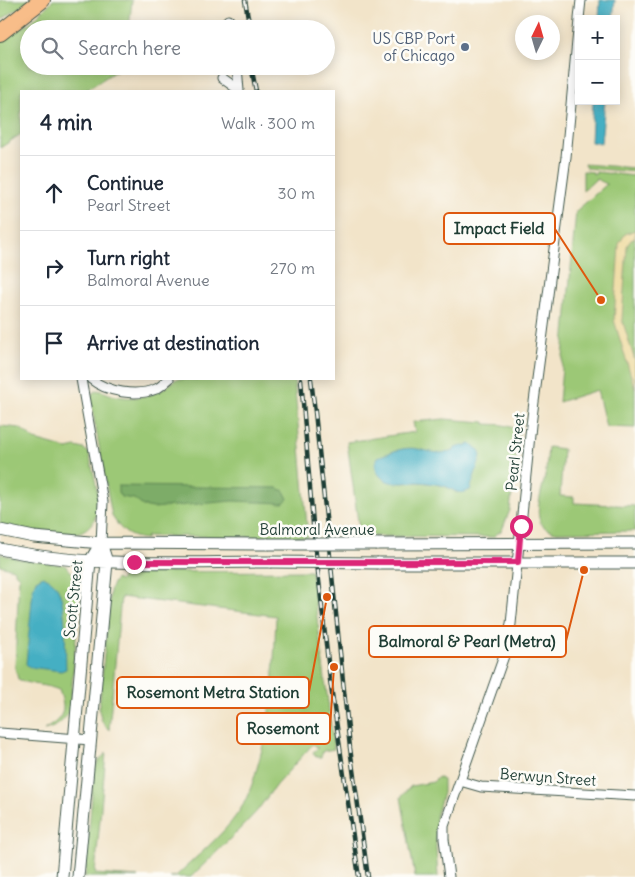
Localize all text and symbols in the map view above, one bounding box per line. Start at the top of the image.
north arrow [515,15,560,60]
map controls [575,15,620,105]
button: + [575,15,620,60]
search box [20,20,335,75]
place label: US CBP Port of Chicago [372,29,455,65]
icon: search [38,34,66,62]
text: Search here [78,36,181,60]
marker: US CBP Port of Chicago [459,41,471,53]
button: − [575,60,620,105]
text: 4 min [40,109,92,136]
text: Walk · 300 m [221,113,315,133]
text: Continue [87,171,164,195]
icon: ahead [40,179,68,207]
text: 30 m [278,183,315,203]
text: Pearl Street [87,195,170,215]
callout: Impact Field [444,213,555,244]
text: Impact Field [454,218,545,239]
text: Turn right [87,246,170,270]
icon: right [40,254,68,282]
text: 270 m [270,258,315,278]
text: Balmoral Avenue [87,270,210,290]
icon: arrive [40,329,68,357]
text: Arrive at destination [87,331,260,355]
street label: Pearl Street [501,412,529,492]
route start [510,515,533,538]
street label: Balmoral Avenue [259,520,375,539]
route end [123,551,146,574]
street label: Scott Street [59,559,87,639]
callout: Balmoral & Pearl (Metra) [369,626,566,657]
text: Balmoral & Pearl (Metra) [378,631,556,652]
callout: Rosemont Metra Station [117,677,309,708]
text: Rosemont Metra Station [127,682,299,702]
callout: Rosemont [237,713,330,744]
text: Rosemont [247,718,320,738]
street label: Berwyn Street [499,764,597,790]

